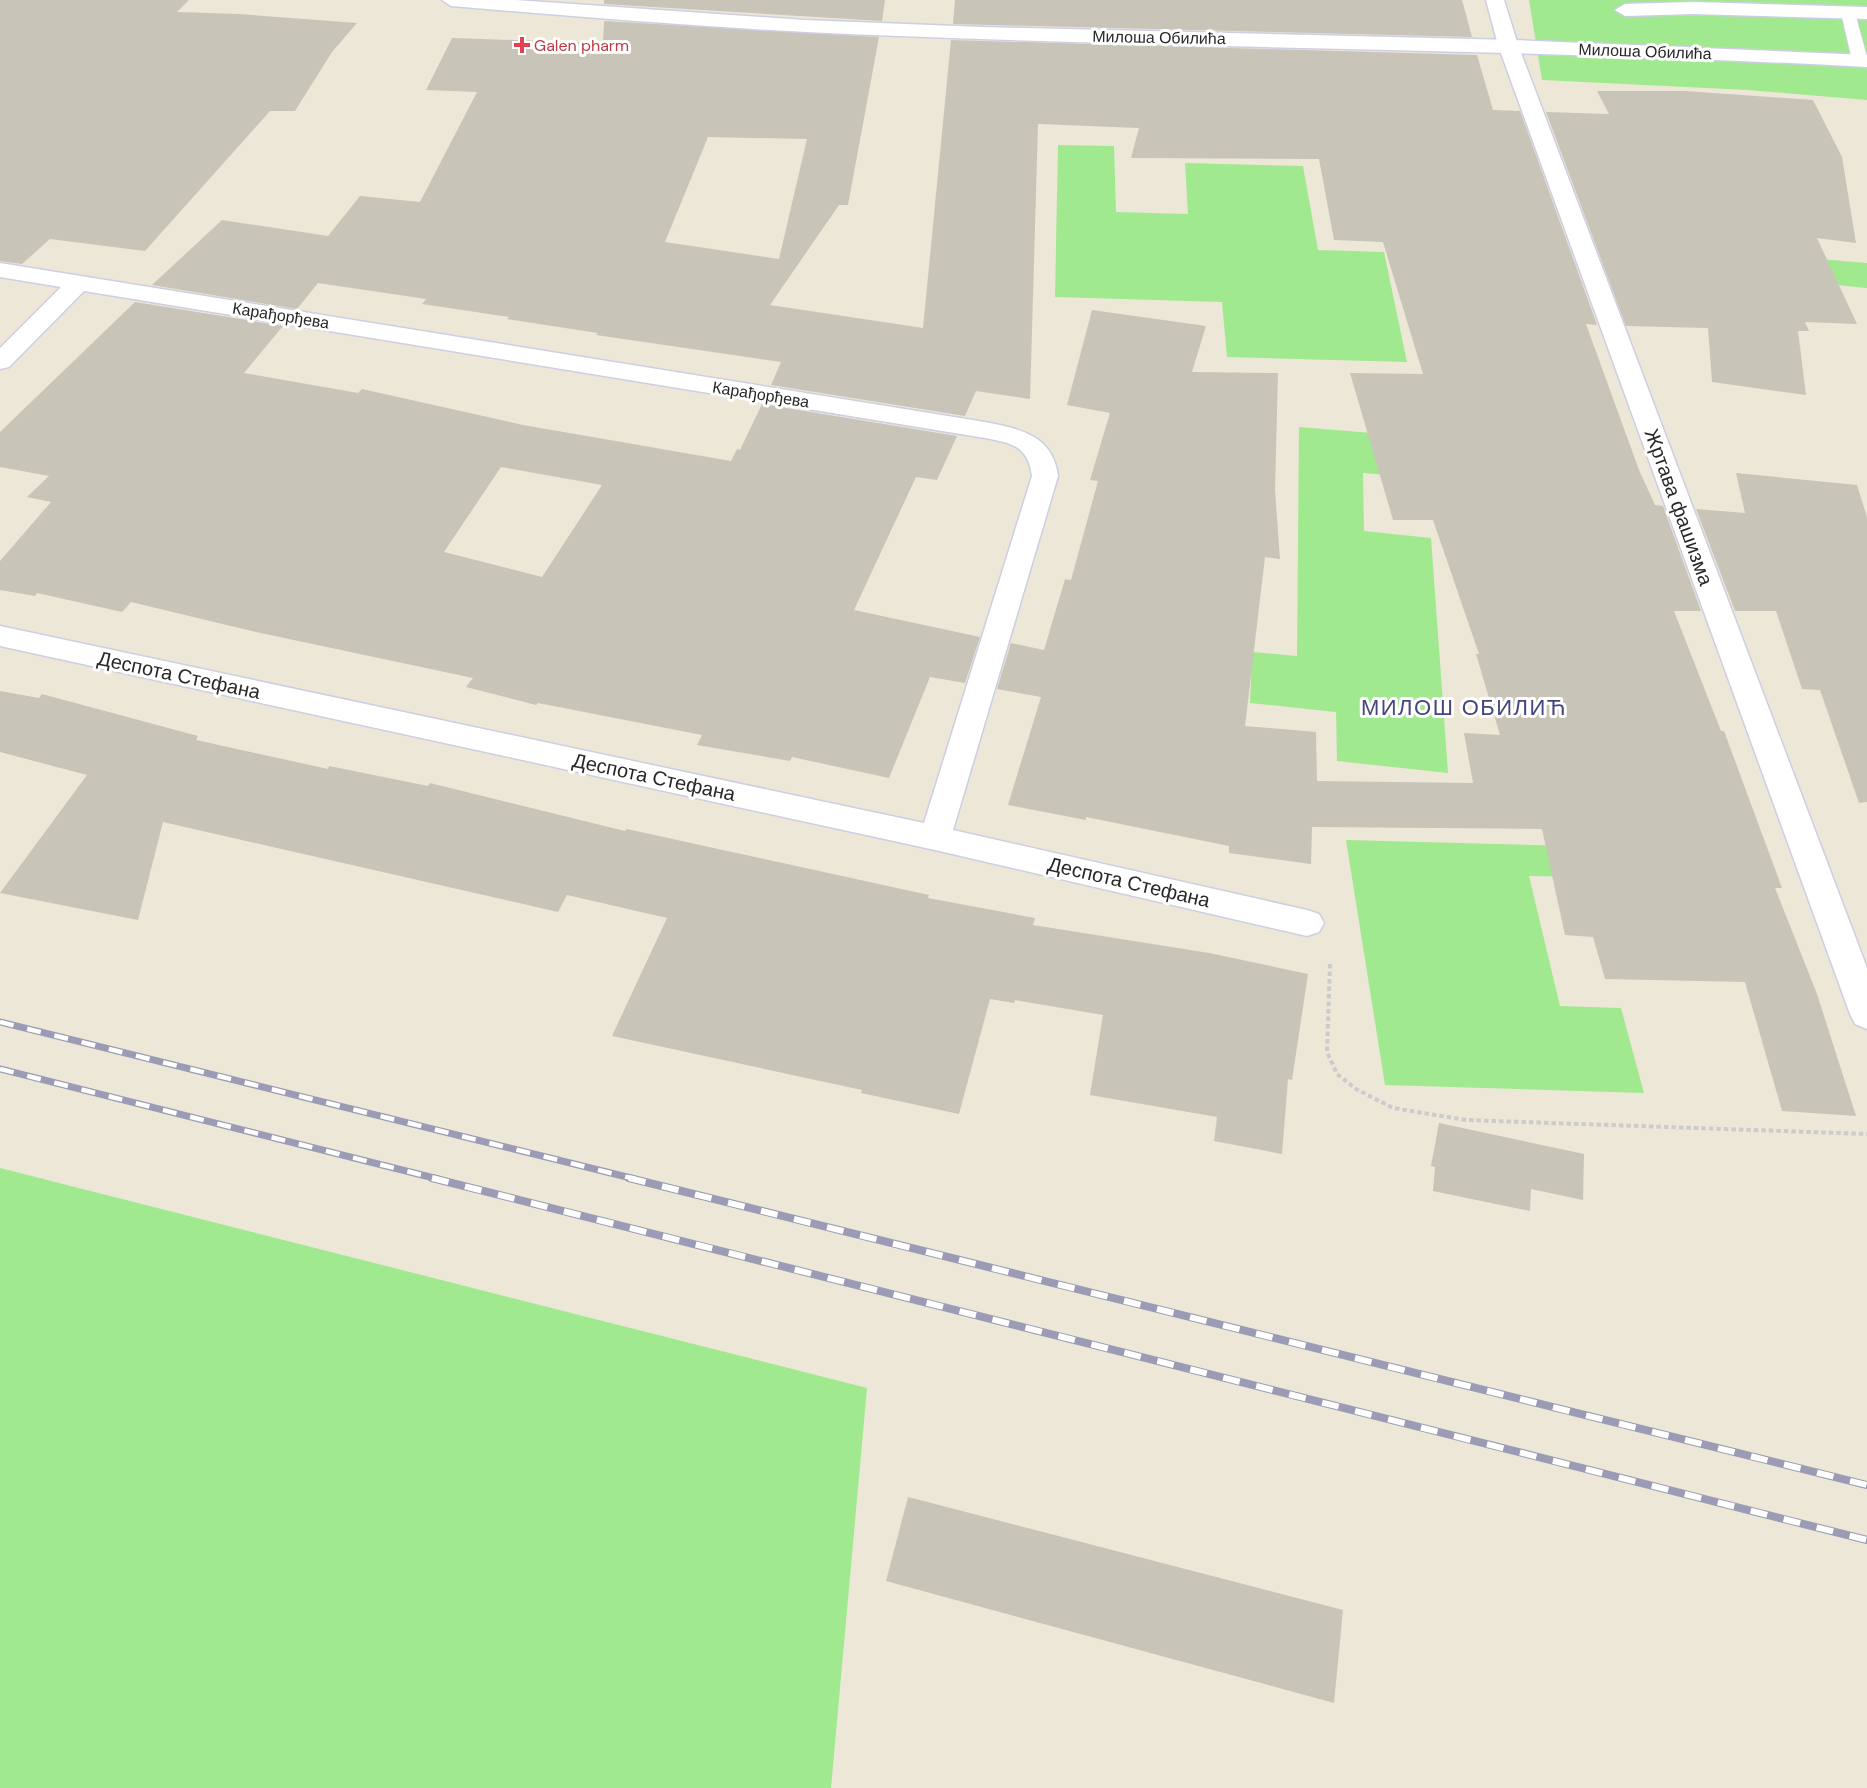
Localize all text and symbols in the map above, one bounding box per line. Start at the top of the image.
street label: Милоша Обилића [1092,26,1226,49]
place label: Galen pharm [534,35,629,56]
marker: Galen pharm [515,38,529,52]
street label: Милоша Обилића [1578,39,1712,64]
street label: Карађорђева [231,297,331,334]
street label: Карађорђева [711,376,811,413]
street label: Жртава фашизма [1639,425,1720,590]
street label: Деспота Стефана [95,645,264,705]
district label: МИЛОШ ОБИЛИЋ [1361,693,1567,722]
street label: Деспота Стефана [570,747,739,807]
street label: Деспота Стефана [1045,851,1214,914]

